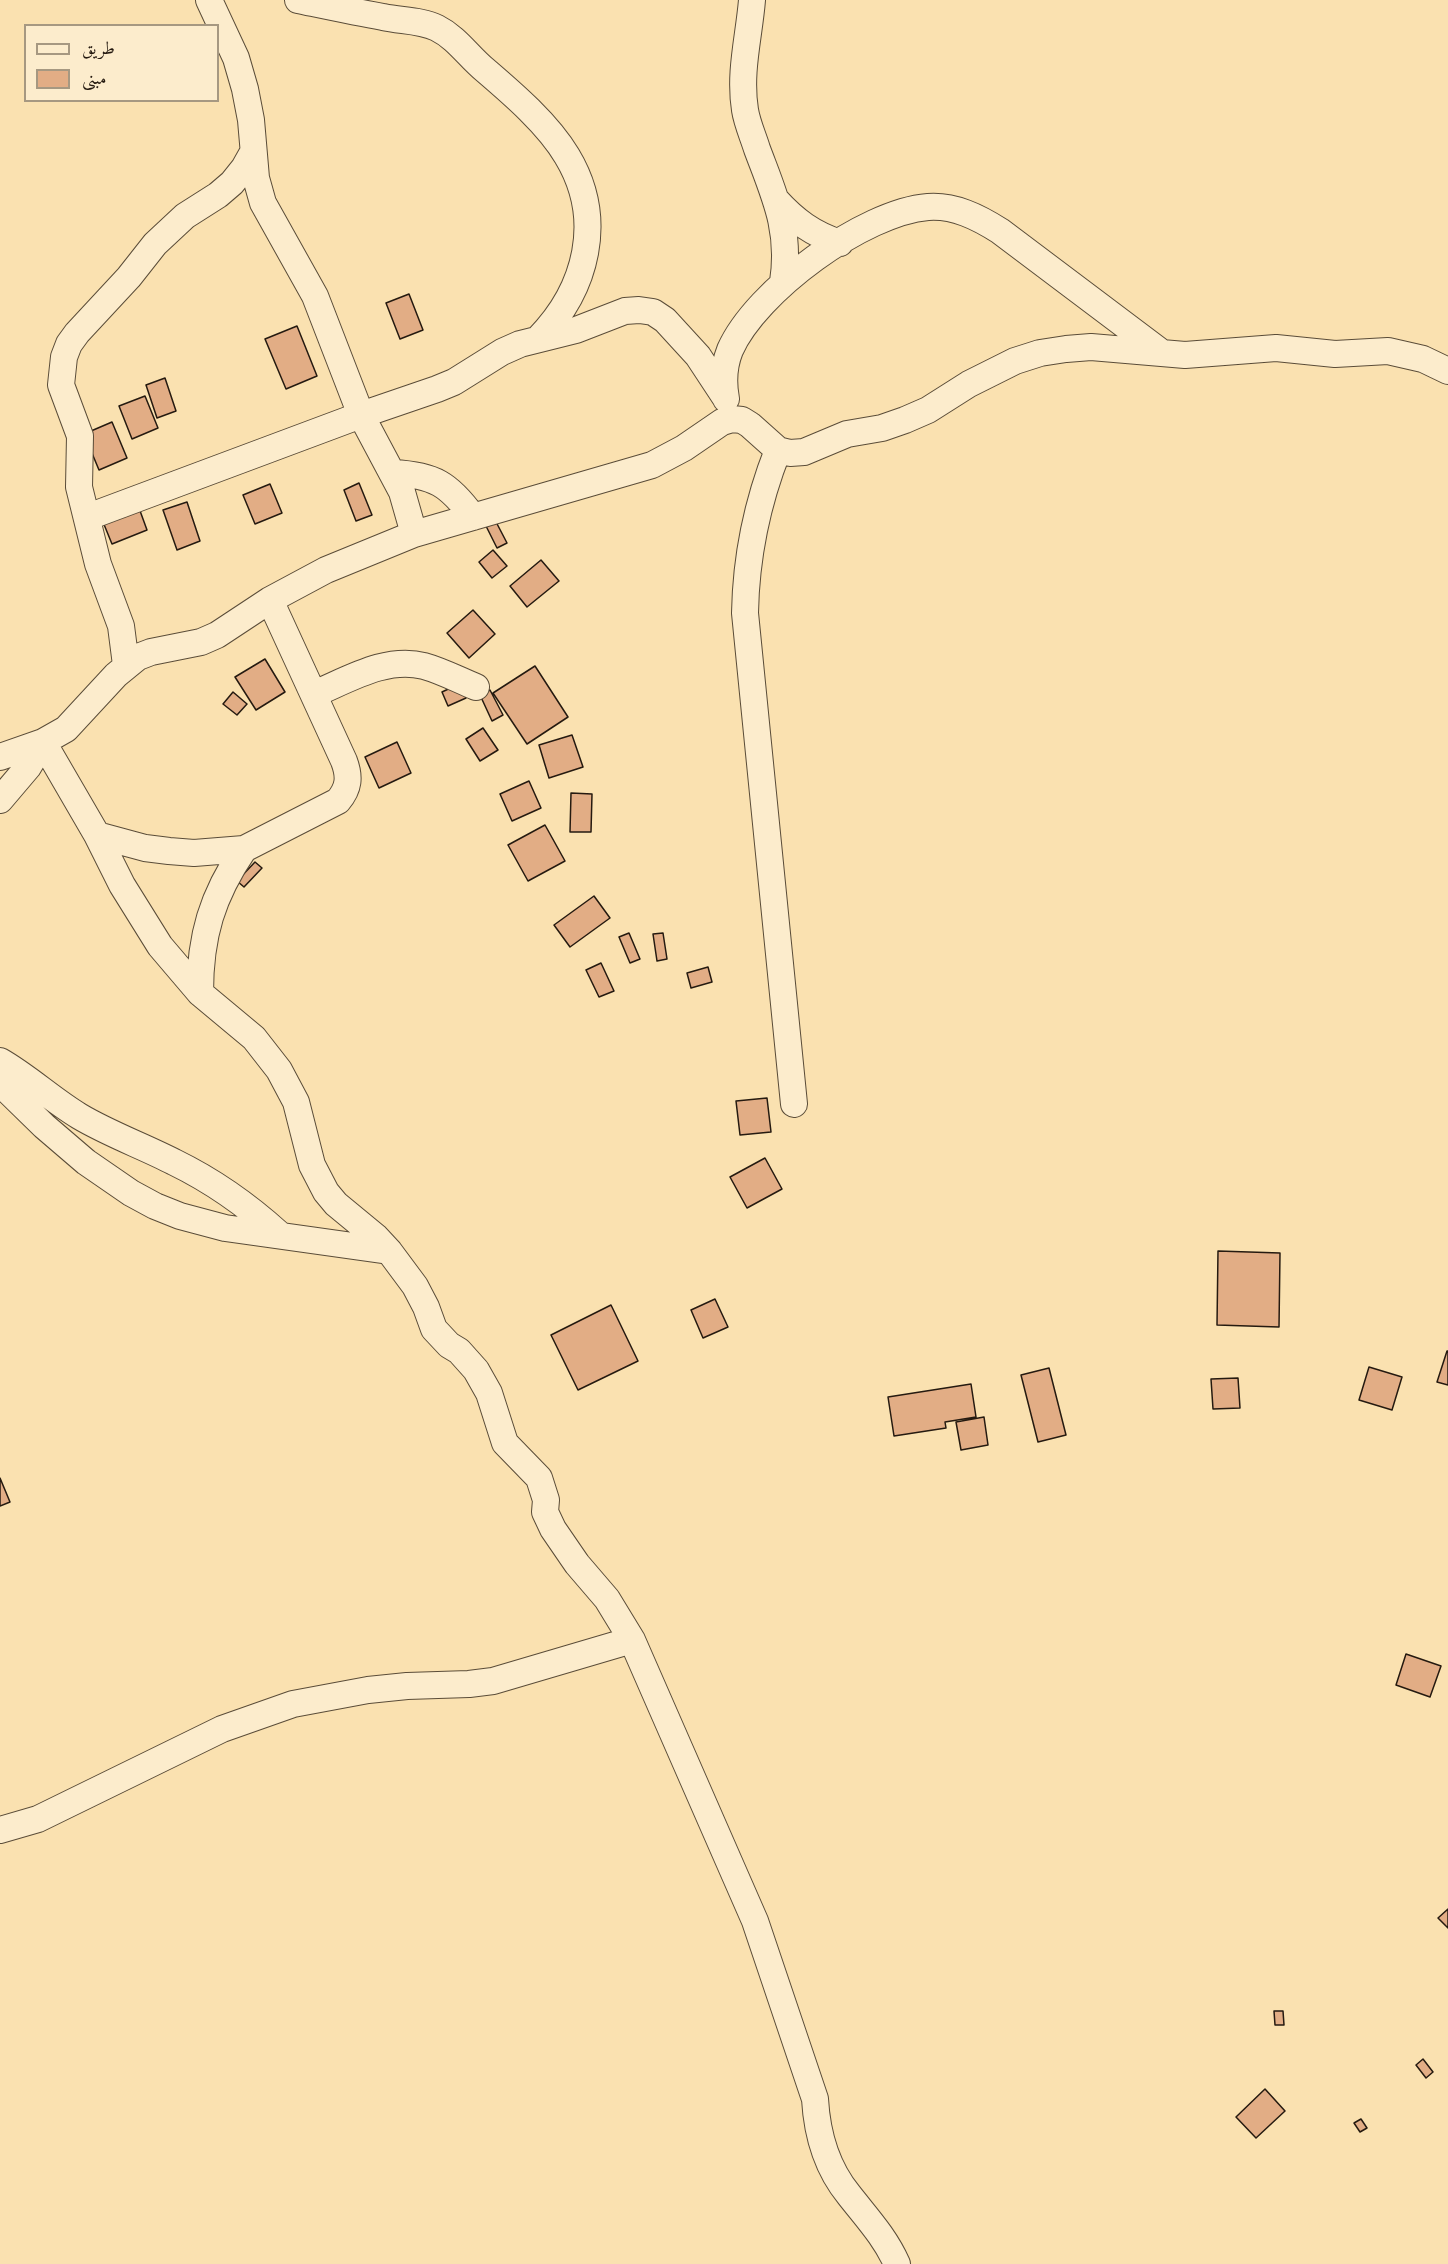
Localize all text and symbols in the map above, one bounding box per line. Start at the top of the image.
legend [24,24,219,102]
text: طريق [82,34,115,61]
text: مبنى [82,64,107,91]

